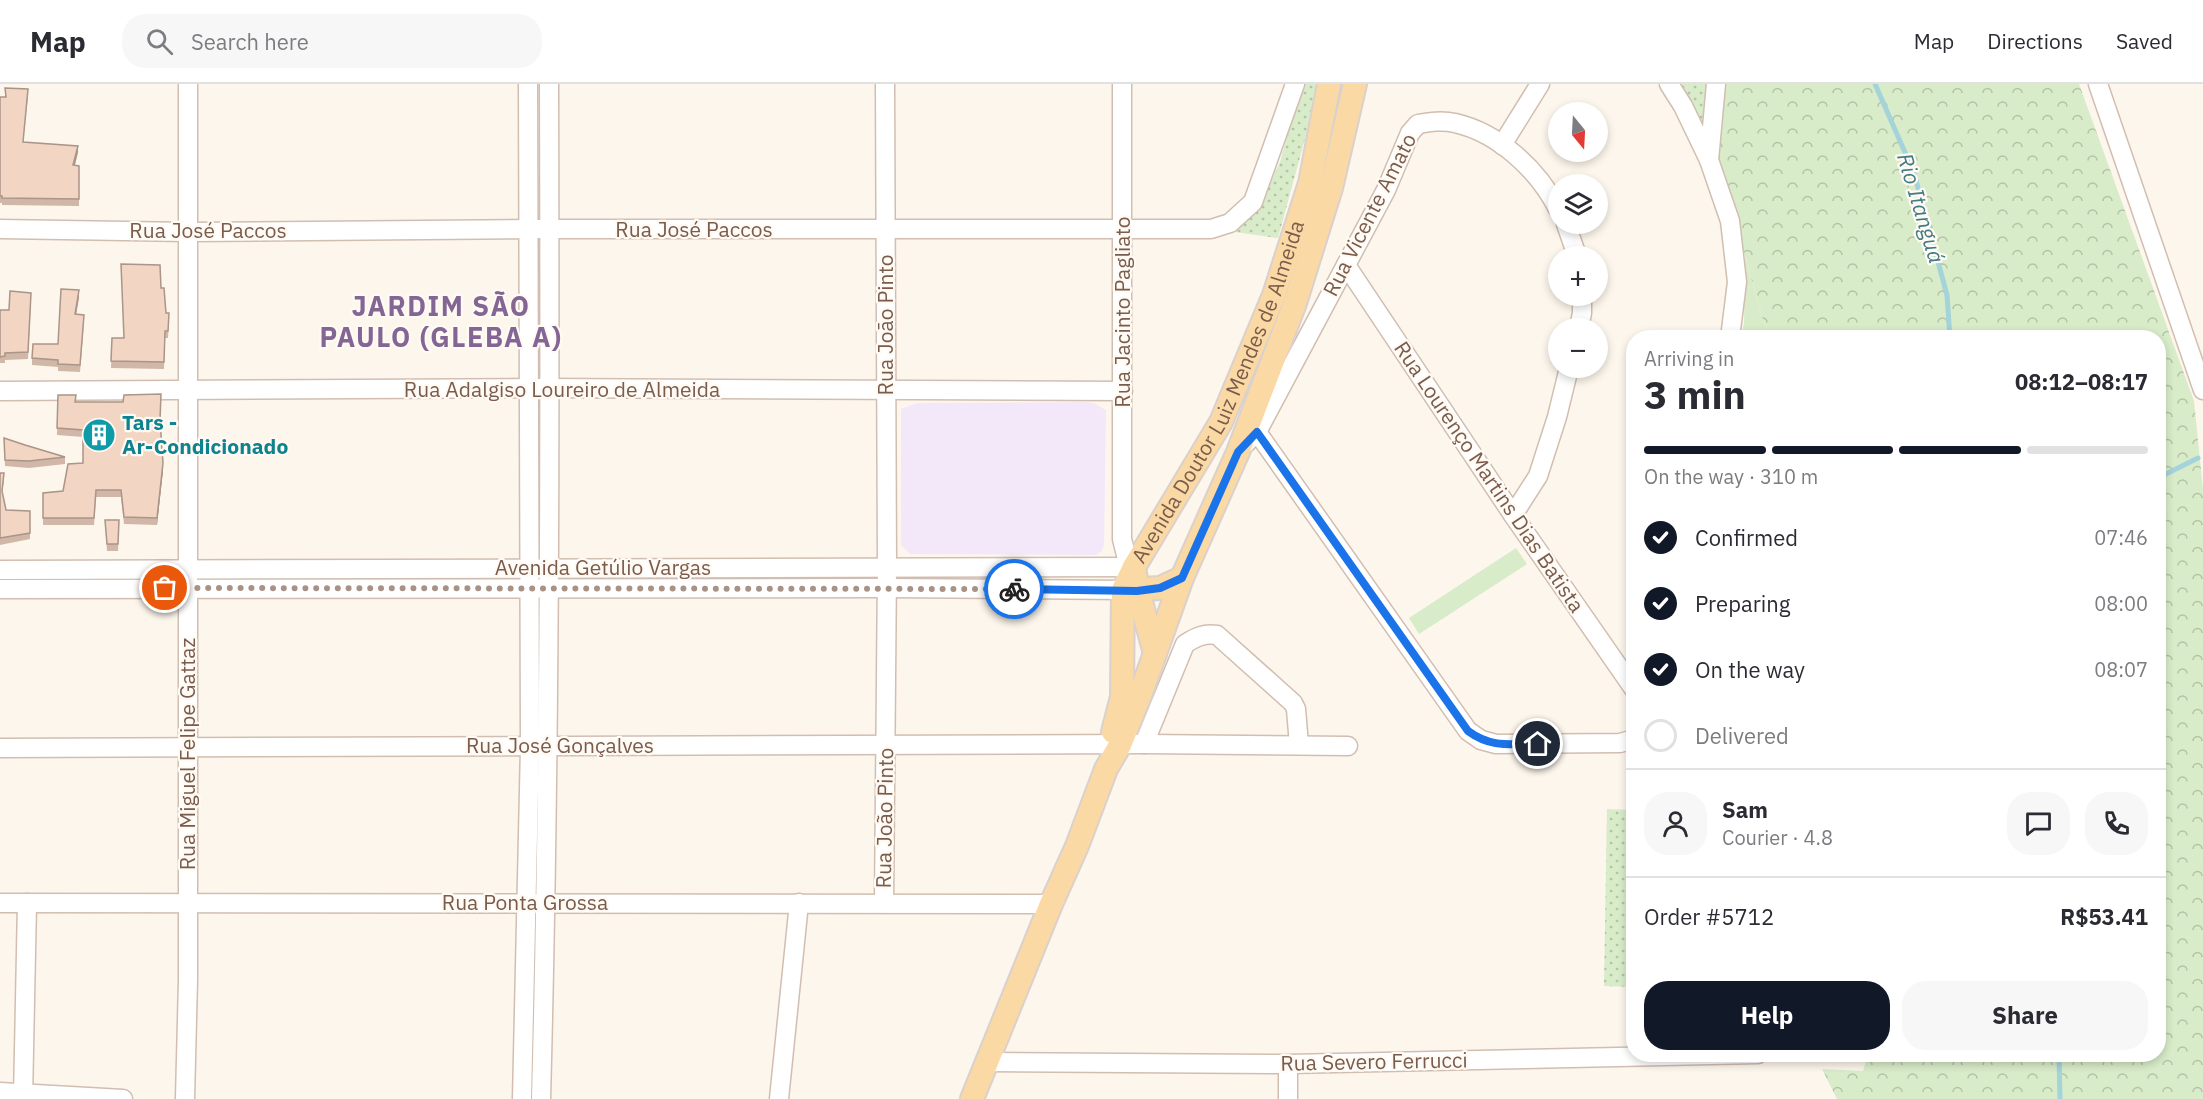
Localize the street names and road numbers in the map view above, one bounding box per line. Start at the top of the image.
street label: Rua Vicente Amato [1316,128,1422,301]
street label: Rua José Paccos [615,215,773,243]
street label: Rua José Paccos [129,216,287,244]
street label: Rua Jacinto Pagliato [1108,216,1136,408]
street label: Avenida Doutor Luiz Mendes de Almeida [1124,217,1310,568]
street label: Rua João Pinto [871,255,899,395]
street label: Rua Lourenço Martins Dias Batista [1388,335,1591,618]
street label: Rua Adalgiso Loureiro de Almeida [404,375,720,403]
street label: Avenida Getúlio Vargas [495,553,711,581]
street label: Rua Miguel Felipe Gattaz [173,637,201,870]
street label: Rua José Gonçalves [466,731,654,759]
street label: Rua João Pinto [869,747,899,889]
street label: Rua Ponta Grossa [442,888,608,916]
street label: Rua Severo Ferrucci [1280,1045,1468,1077]

